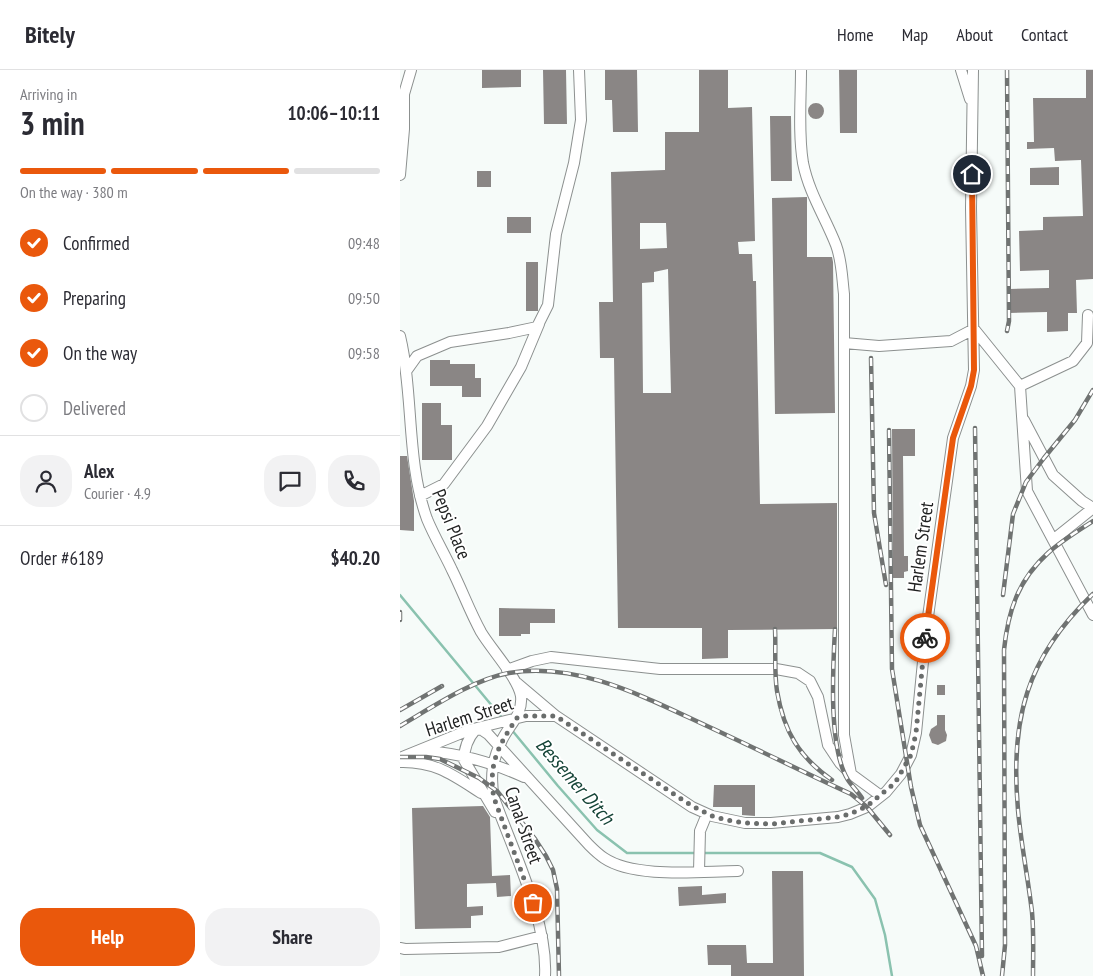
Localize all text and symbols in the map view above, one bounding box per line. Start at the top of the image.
text: Bitely [25,19,75,50]
text: Home [837,23,874,46]
text: Map [902,23,928,46]
text: About [956,23,993,46]
text: Contact [1021,23,1068,46]
text: Arriving in [20,84,77,104]
text: 10:06–10:11 [287,101,380,125]
text: 3 min [20,102,85,144]
pin [951,153,993,195]
icon: home [958,160,986,188]
text: On the way · 380 m [20,182,128,202]
icon: check [20,229,48,257]
text: Confirmed [63,231,130,255]
text: 09:48 [348,233,380,253]
icon: check [20,284,48,312]
text: Preparing [63,286,126,310]
text: 09:50 [348,288,380,308]
icon: check [20,339,48,367]
text: On the way [63,341,137,365]
text: 09:58 [348,343,380,363]
text: Delivered [63,396,126,420]
button: person [20,455,72,507]
button: chat [264,455,316,507]
button: phone [328,455,380,507]
text: Alex [84,459,114,483]
text: Courier · 4.9 [84,483,151,503]
street label: Pepsi Place [427,485,477,563]
street label: Harlem Street [902,500,938,594]
text: Order #6189 [20,546,104,570]
text: $40.20 [331,546,380,570]
courier [900,613,950,663]
icon: bike [911,624,939,652]
street label: Harlem Street [422,690,517,741]
water label: Bessemer Ditch [530,732,621,831]
street label: Canal Street [500,783,549,867]
pin [512,882,554,924]
icon: bag [519,889,547,917]
button: Help [20,908,195,966]
button: Share [205,908,380,966]

